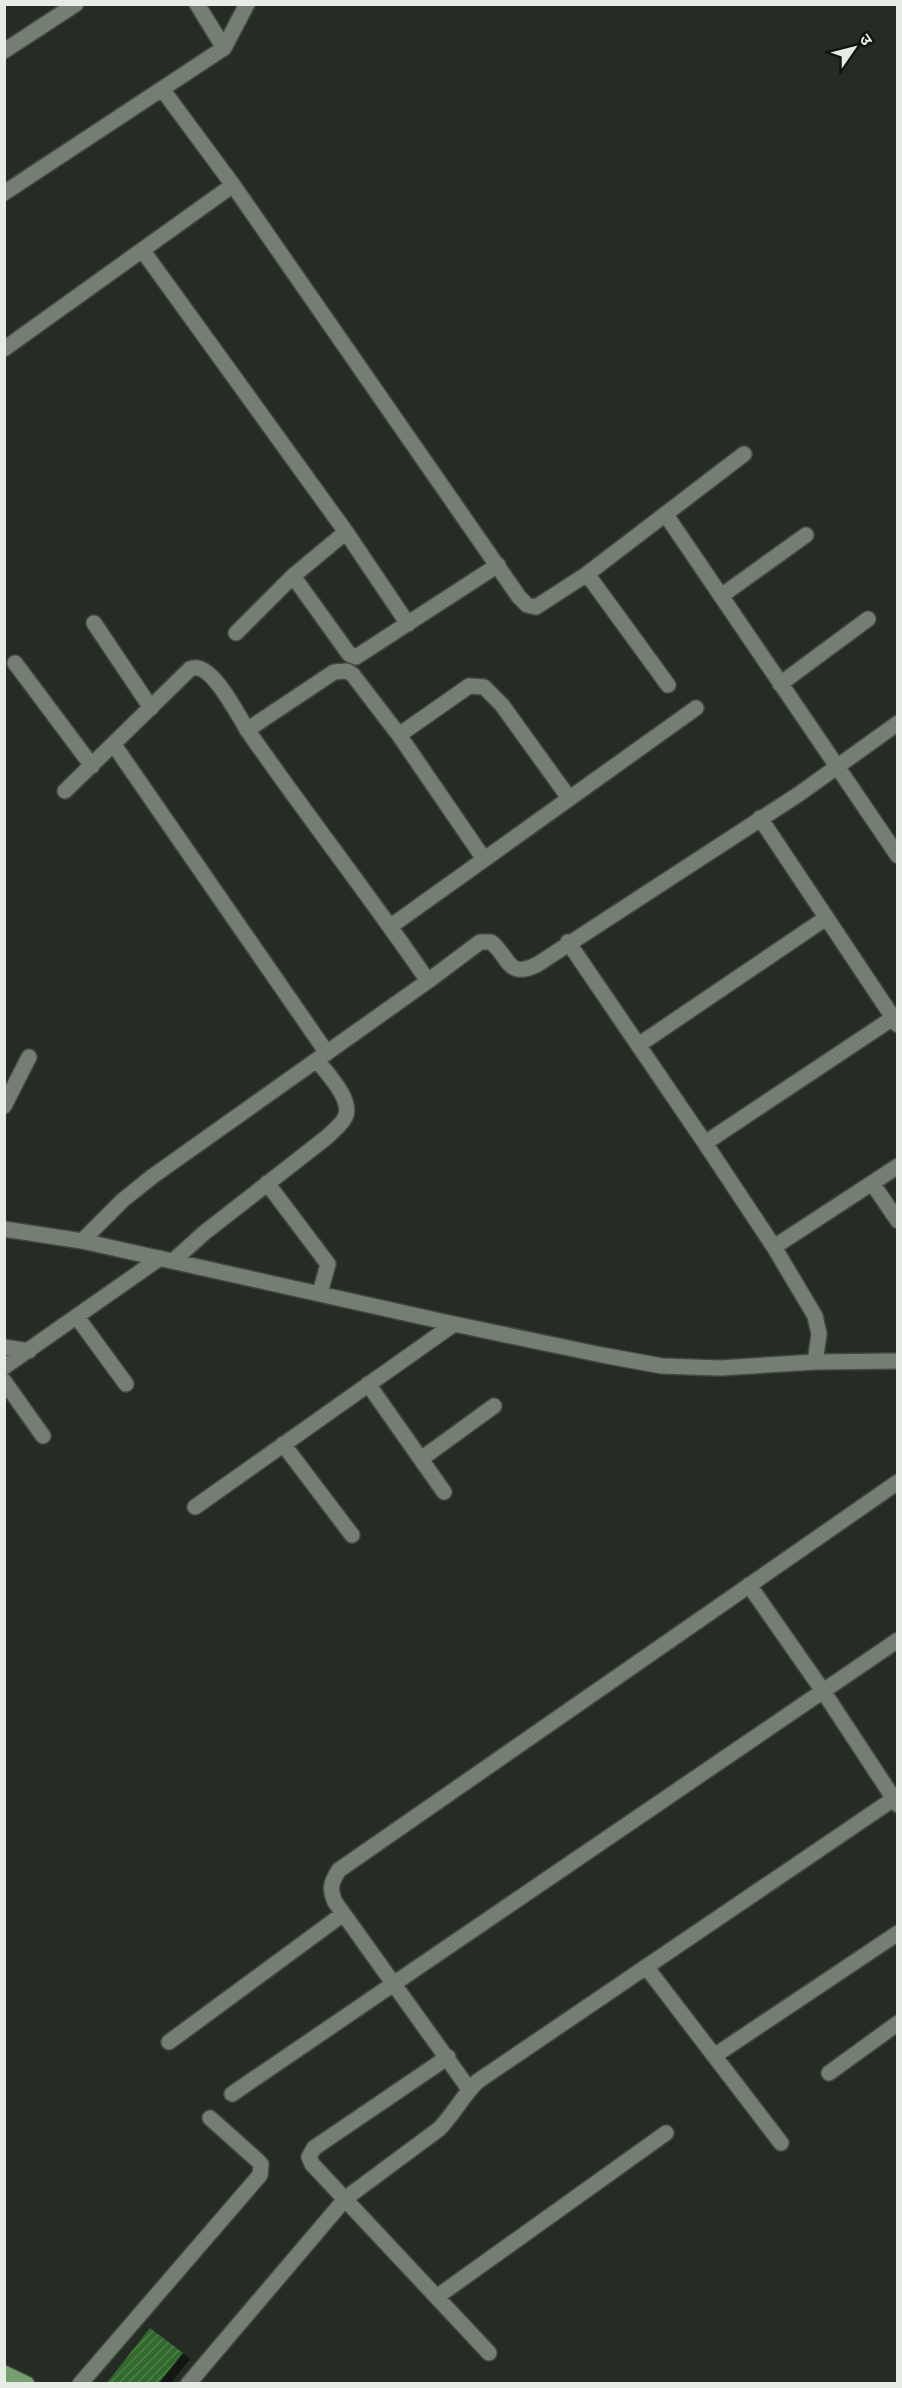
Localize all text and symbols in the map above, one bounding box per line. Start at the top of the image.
north arrow [824,18,884,78]
text: उ [856,31,876,49]

